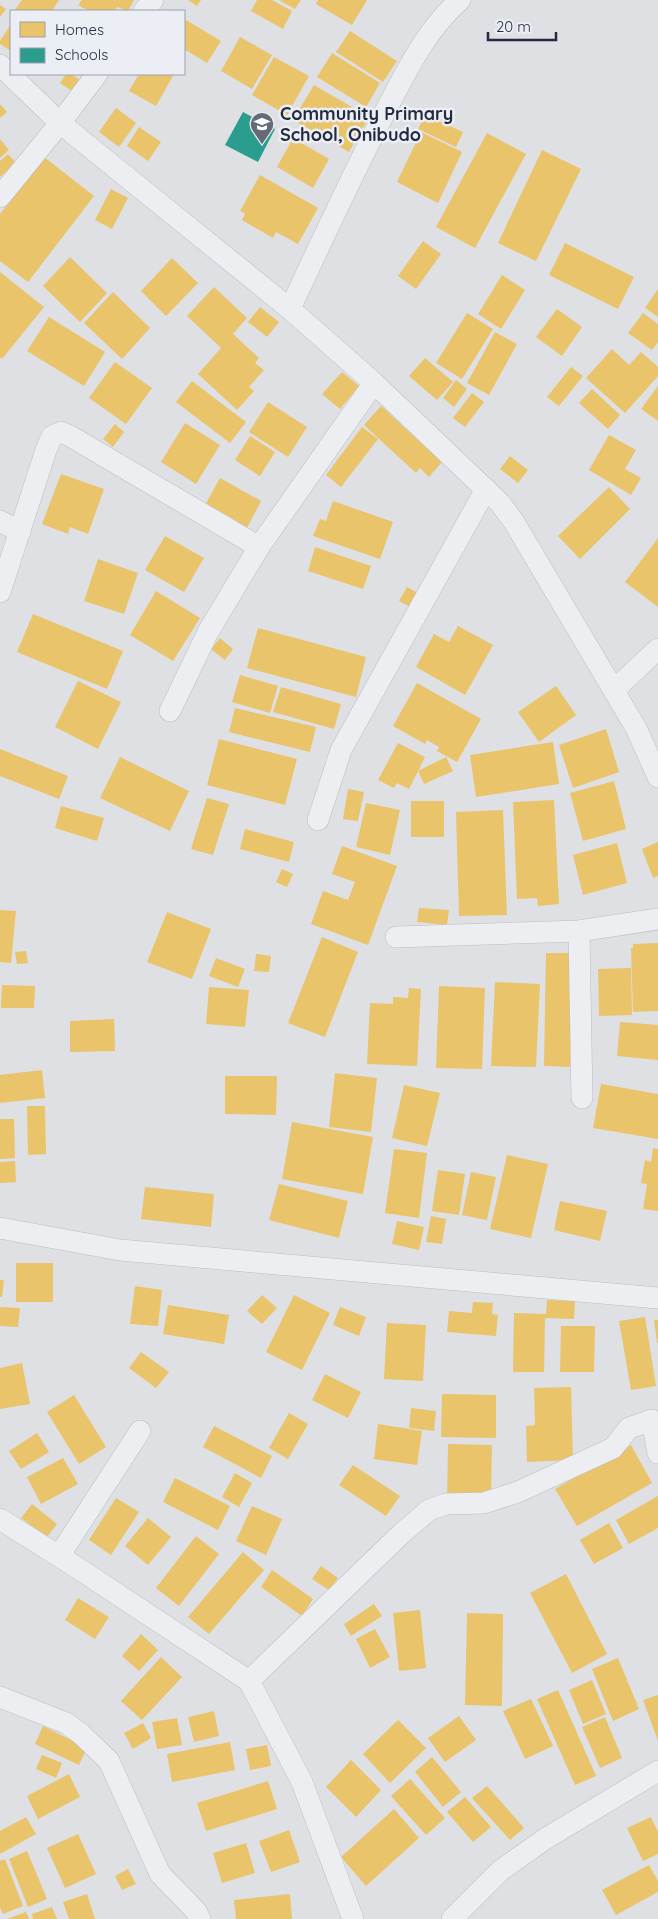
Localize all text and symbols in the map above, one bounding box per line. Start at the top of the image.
legend [10,10,185,75]
scale bar [488,10,556,42]
text: 20 m [496,17,531,36]
text: Homes [55,20,104,39]
text: Schools [55,45,108,64]
place label: Community Primary School, Onibudo [280,102,453,146]
school or university icon: Community Primary School, Onibudo [249,111,275,145]

